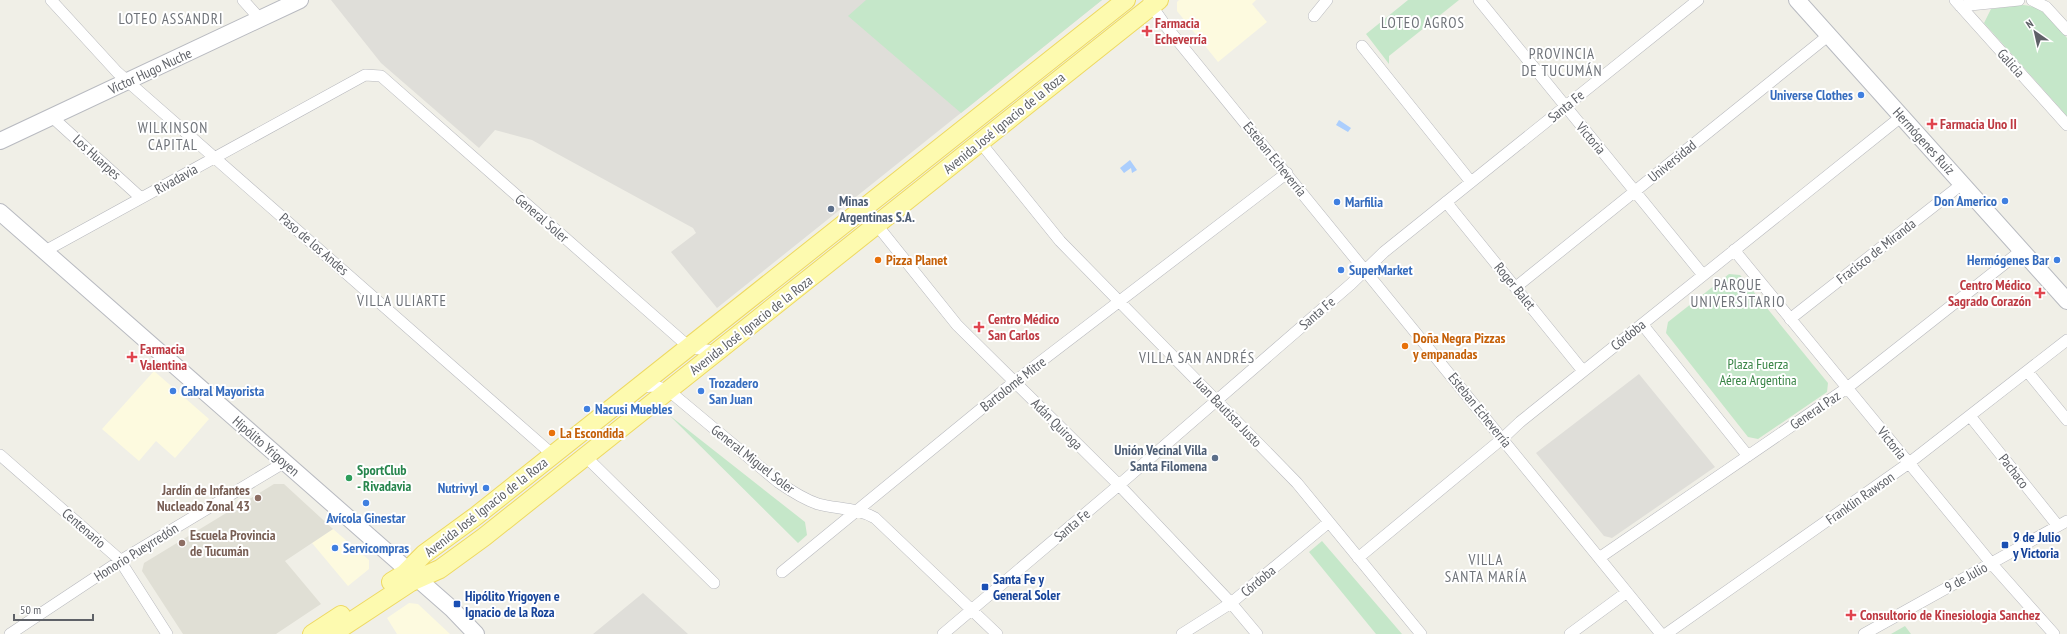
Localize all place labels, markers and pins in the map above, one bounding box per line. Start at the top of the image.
place label: Farmacia Echeverría [1155,14,1207,48]
marker: Farmacia Echeverría [1142,26,1152,36]
place label: Universe Clothes [1770,86,1853,104]
marker: Universe Clothes [1856,90,1866,100]
place label: Farmacia Uno II [1940,115,2017,133]
marker: Farmacia Uno II [1927,119,1937,129]
place label: Minas Argentinas S.A. [838,192,915,226]
place label: Don Americo [1934,192,1997,210]
place label: Marfilia [1345,193,1383,211]
marker: Don Americo [2000,196,2010,206]
marker: Marfilia [1332,197,1342,207]
marker: Minas Argentinas S.A. [826,204,836,214]
place label: Pizza Planet [886,251,947,269]
place label: Hermógenes Bar [1967,251,2050,269]
marker: Pizza Planet [873,255,883,265]
marker: Hermógenes Bar [2052,255,2062,265]
place label: SuperMarket [1349,261,1413,279]
marker: SuperMarket [1336,265,1346,275]
place label: Centro Médico Sagrado Corazón [1948,276,2031,310]
marker: Centro Médico Sagrado Corazón [2034,287,2046,299]
place label: Centro Médico San Carlos [988,310,1059,344]
marker: Centro Médico San Carlos [973,321,985,333]
place label: Doña Negra Pizzas y empanadas [1412,329,1505,363]
place label: Farmacia Valentina [139,340,187,374]
marker: Doña Negra Pizzas y empanadas [1400,341,1410,351]
marker: Farmacia Valentina [127,352,137,362]
place label: Trozadero San Juan [709,374,758,408]
place label: Cabral Mayorista [181,382,264,400]
marker: Cabral Mayorista [168,386,178,396]
marker: Trozadero San Juan [696,386,706,396]
place label: Nacusi Muebles [595,400,673,418]
marker: Nacusi Muebles [582,404,592,414]
place label: La Escondida [560,424,624,442]
marker: La Escondida [547,428,557,438]
place label: Unión Vecinal Villa Santa Filomena [1114,441,1207,475]
marker: Unión Vecinal Villa Santa Filomena [1210,453,1220,463]
place label: SportClub - Rivadavia [357,461,411,495]
marker: SportClub - Rivadavia [344,473,354,483]
place label: Nutrivyl [438,479,479,497]
place label: Jardín de Infantes Nucleado Zonal 43 [157,481,250,515]
marker: Nutrivyl [481,483,491,493]
marker: Jardín de Infantes Nucleado Zonal 43 [253,493,263,503]
marker: Avícola Ginestar [361,498,371,508]
place label: Avícola Ginestar [325,509,407,527]
place label: Escuela Provincia de Tucumán [190,526,276,560]
place label: 9 de Julio y Victoria [2012,528,2061,562]
marker: Escuela Provincia de Tucumán [177,538,187,548]
place label: Servicompras [343,539,409,557]
marker: 9 de Julio y Victoria [2000,540,2010,550]
marker: Servicompras [330,543,340,553]
place label: Santa Fe y General Soler [993,570,1061,604]
marker: Santa Fe y General Soler [980,582,990,592]
place label: Hipólito Yrigoyen e Ignacio de la Roza [465,587,560,621]
marker: Hipólito Yrigoyen e Ignacio de la Roza [452,599,462,609]
place label: Consultorio de Kinesiologia Sanchez [1860,606,2040,624]
marker: Consultorio de Kinesiologia Sanchez [1845,609,1857,621]

